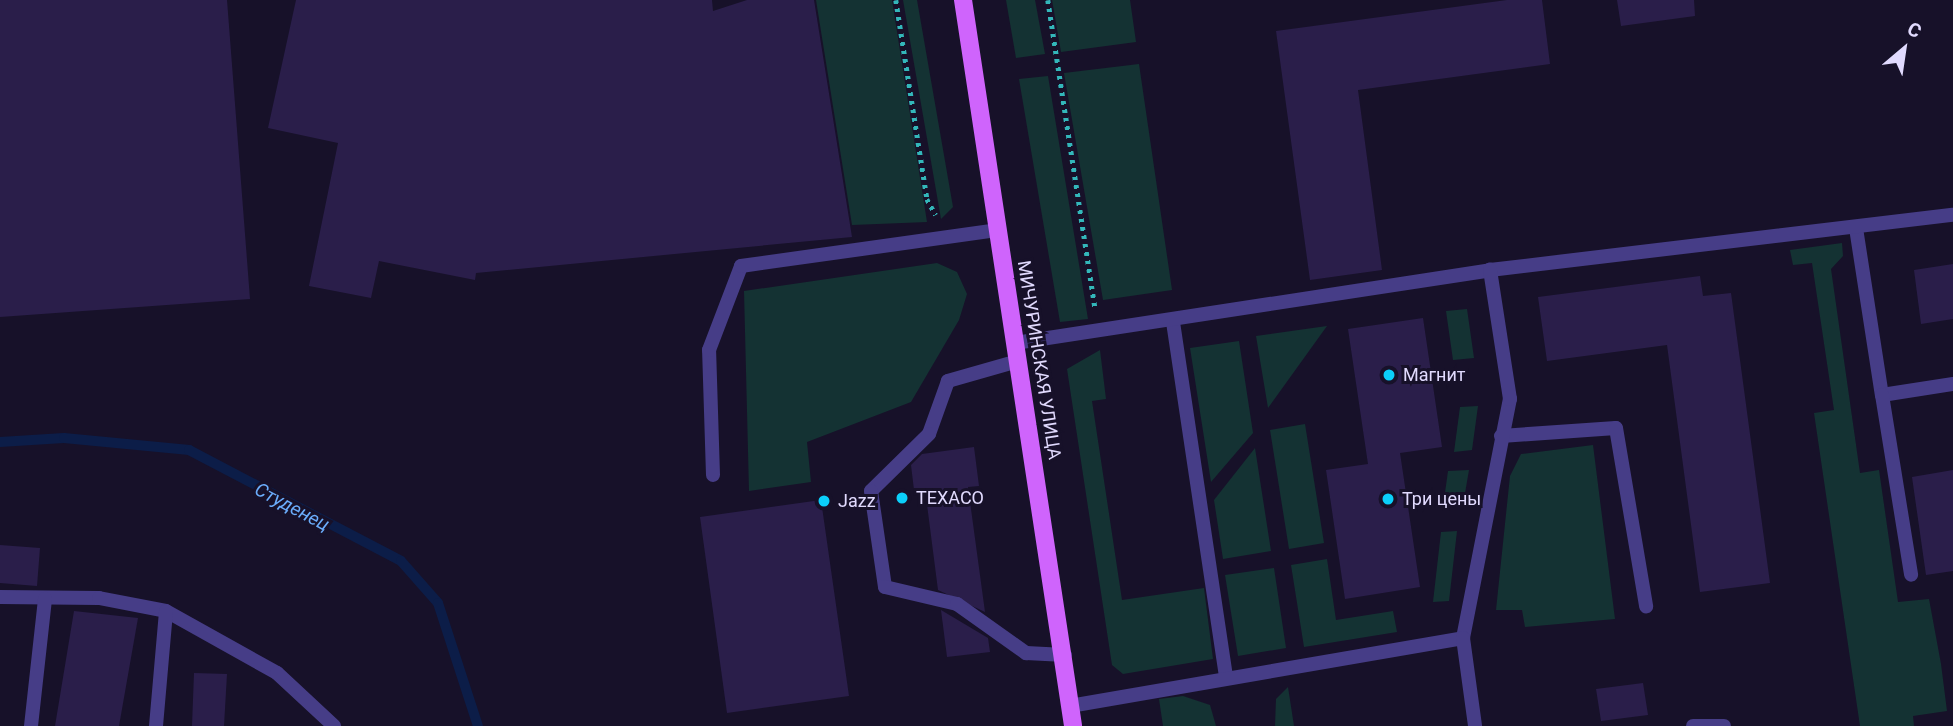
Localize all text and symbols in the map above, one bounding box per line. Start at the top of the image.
north arrow [1869,14,1939,84]
text: С [1903,17,1925,43]
street label: МИЧУРИНСКАЯ УЛИЦА [1013,259,1065,461]
place label: Магнит [1403,364,1465,386]
marker: Магнит [1381,367,1397,383]
water label: Студенец [251,478,333,536]
place label: ТЕХАСО [916,487,984,509]
place label: Три цены [1402,488,1481,510]
place label: Jazz [838,490,876,512]
marker: ТЕХАСО [894,490,910,506]
marker: Три цены [1380,491,1396,507]
marker: Jazz [816,493,832,509]

